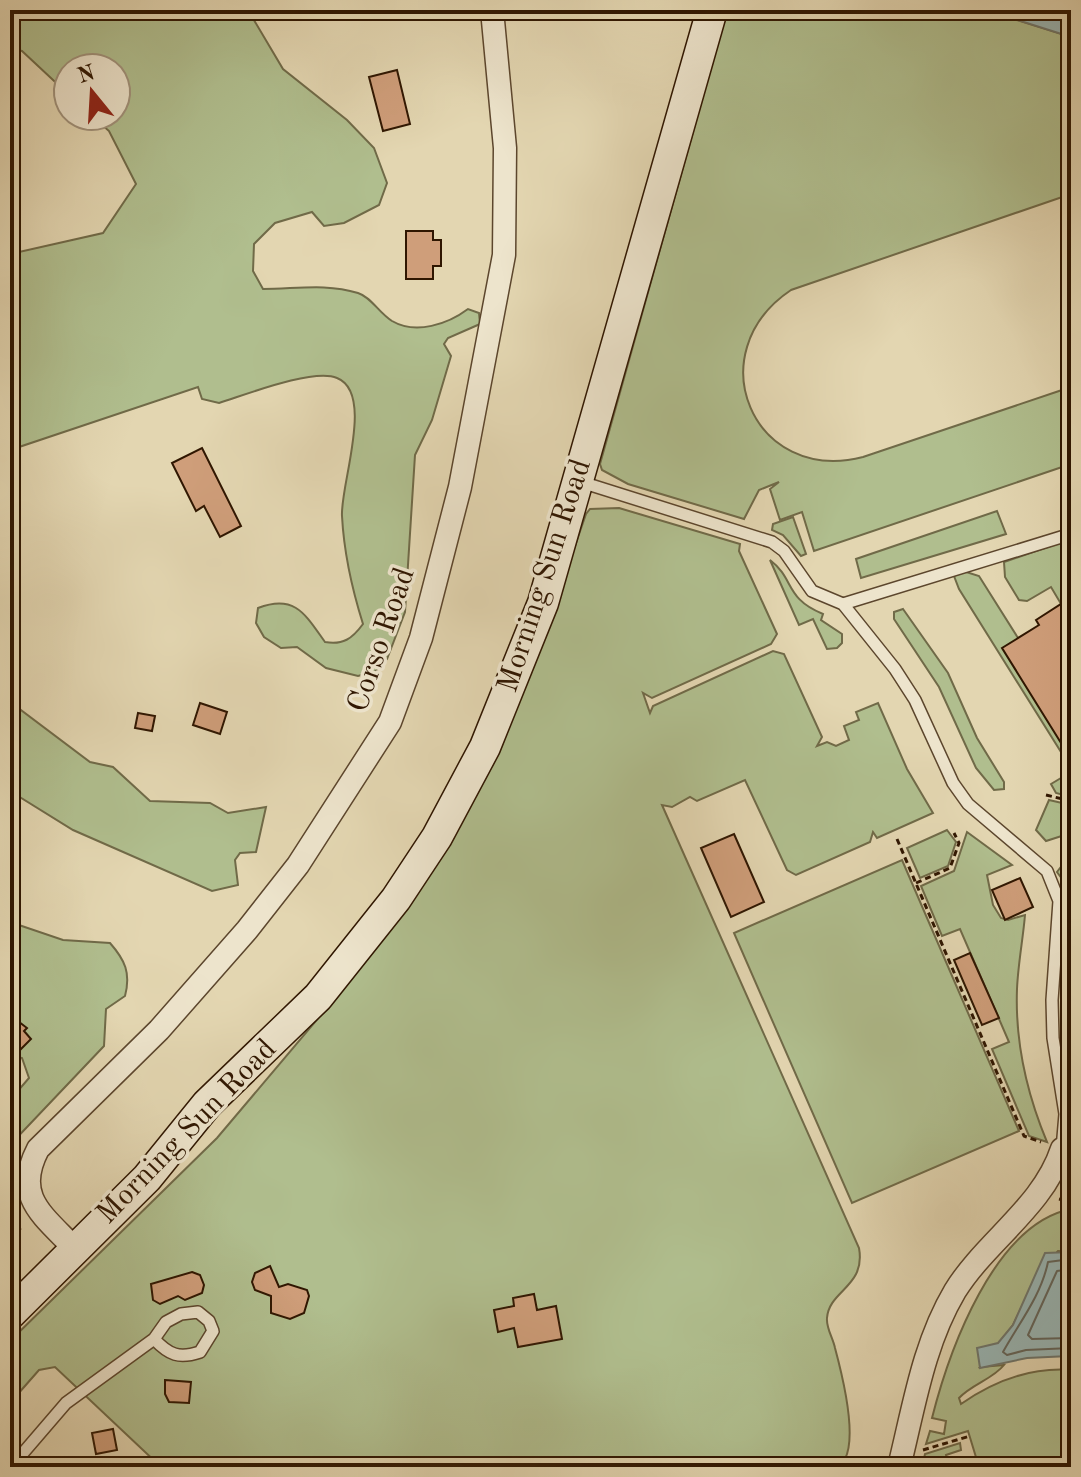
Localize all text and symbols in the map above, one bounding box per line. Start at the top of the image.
north arrow [52,52,132,132]
text: N [75,62,98,88]
street label: Morning Sun Road [493,456,597,696]
street label: Corso Road [343,564,421,716]
street label: Morning Sun Road [92,1034,282,1230]

